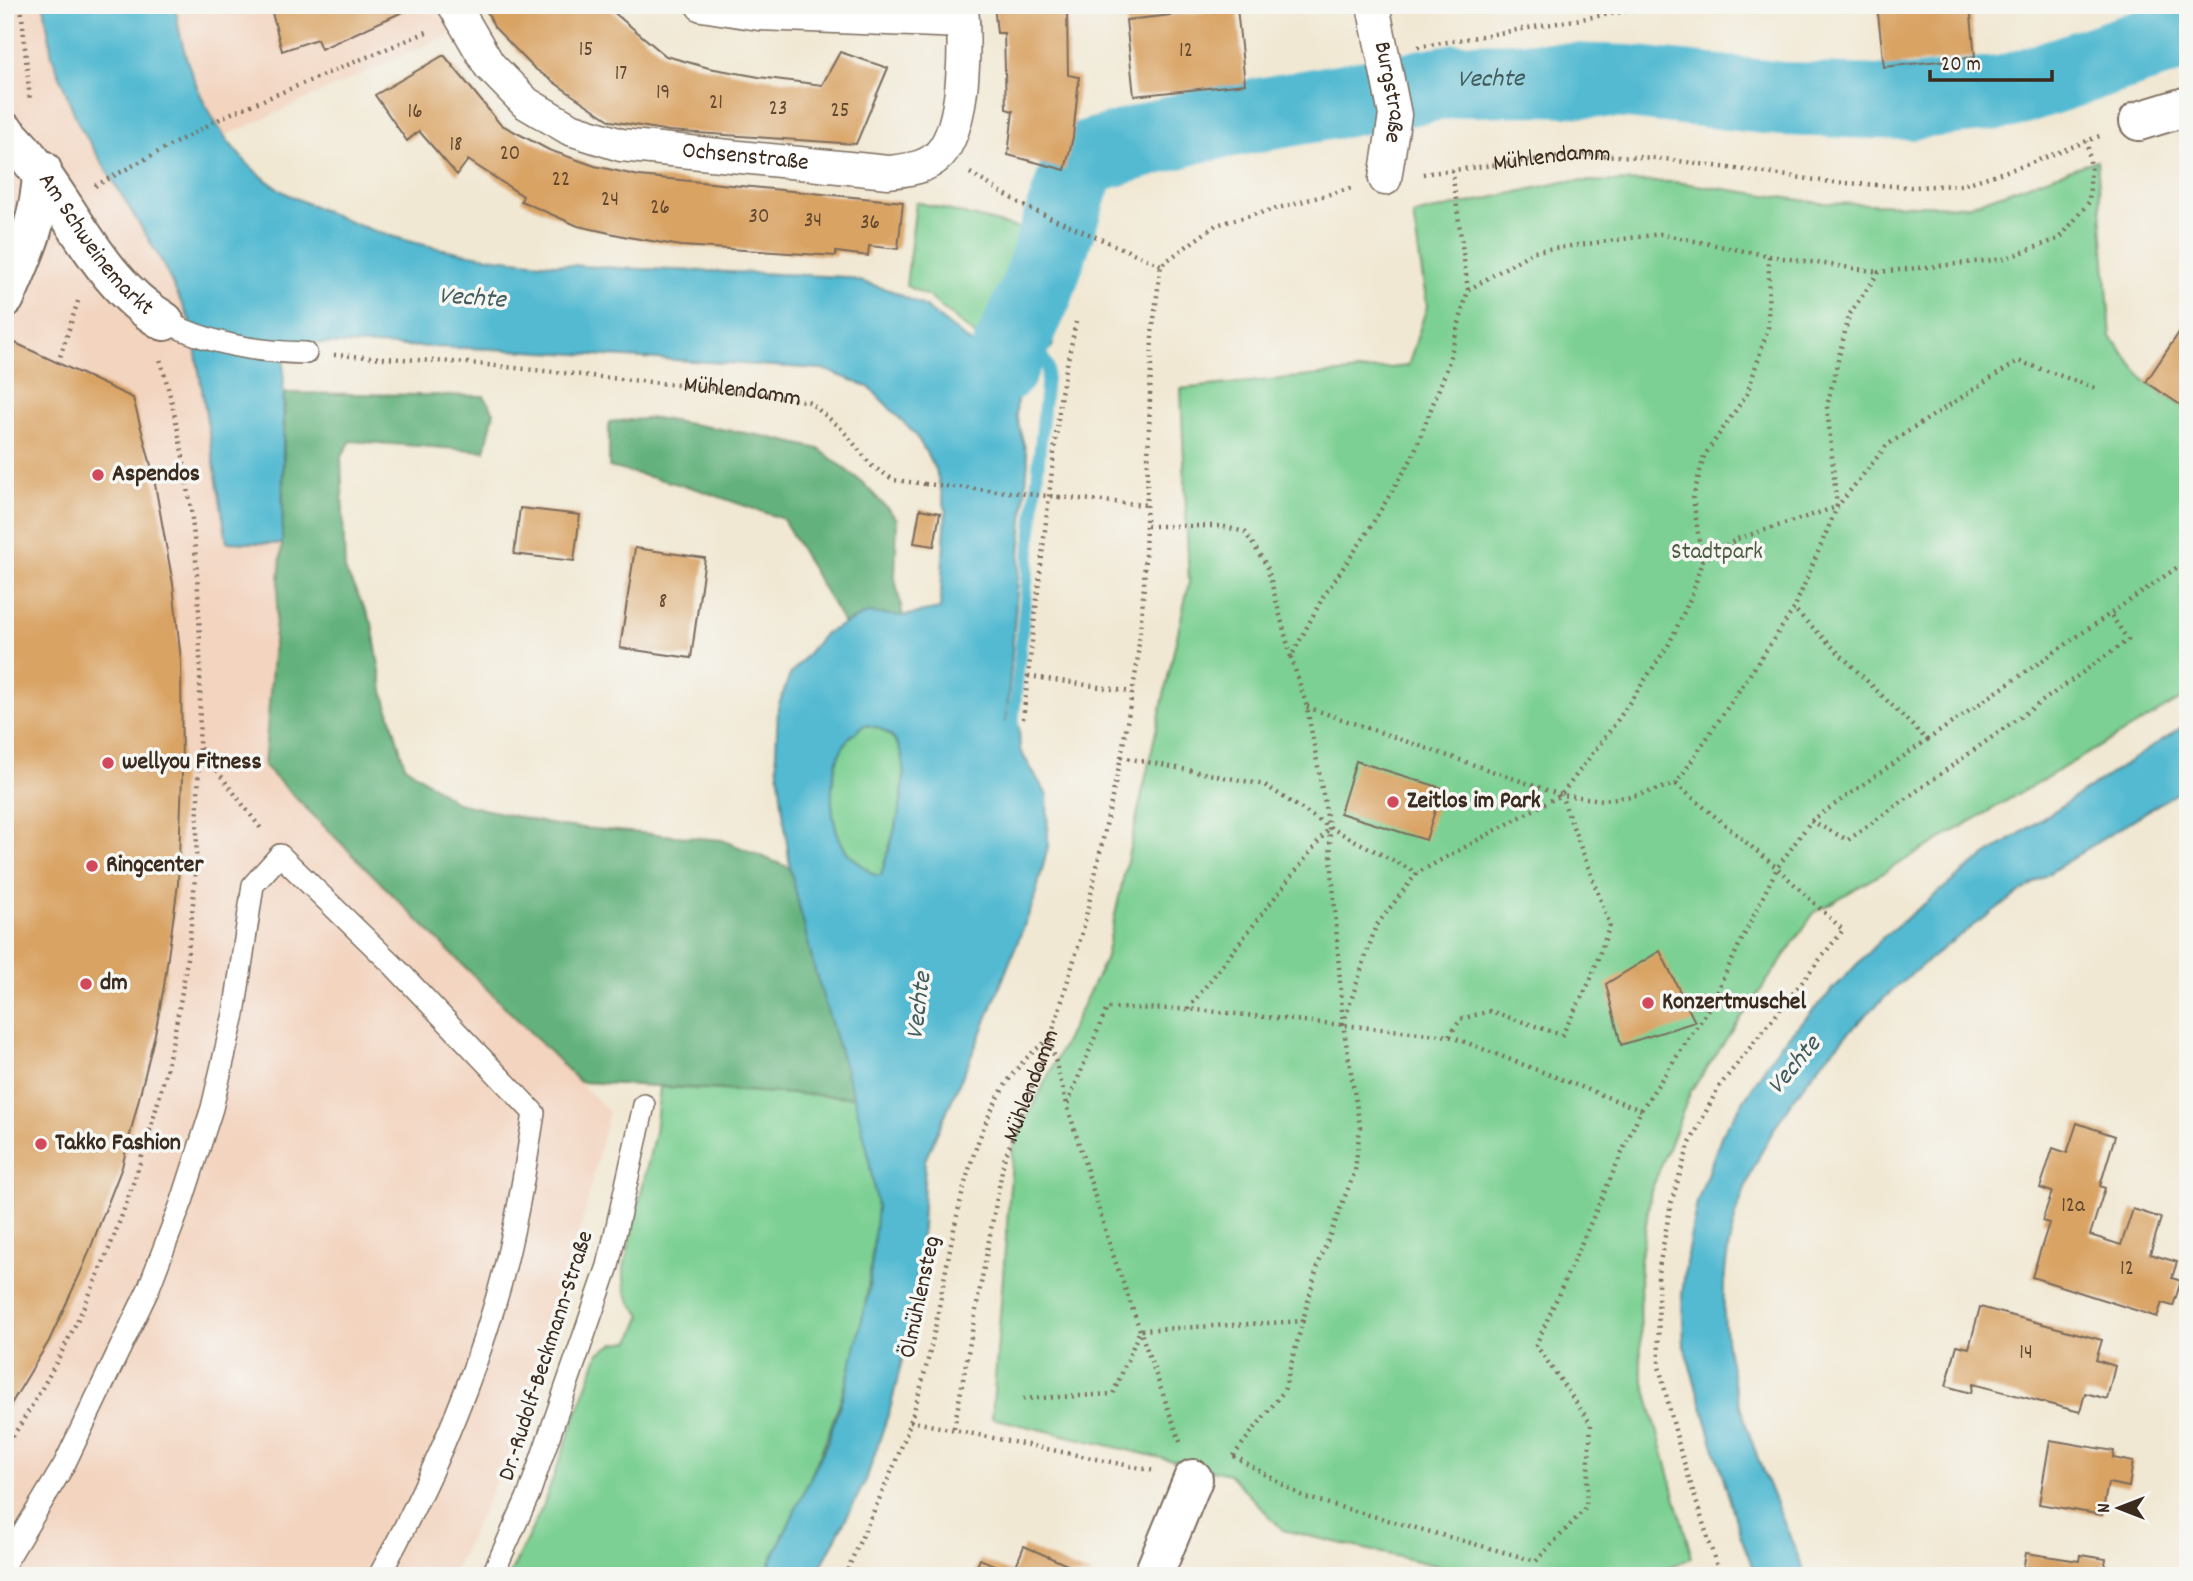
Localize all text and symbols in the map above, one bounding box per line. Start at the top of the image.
house number: 15 [579,36,593,66]
house number: 12 [1179,37,1193,67]
scale bar [1930,38,2053,82]
street label: Burgstraße [1364,39,1413,145]
text: 20 m [1941,51,1981,81]
house number: 17 [615,60,627,90]
water label: Vechte [1457,61,1526,99]
house number: 19 [656,79,670,109]
house number: 21 [709,89,723,119]
house number: 23 [769,95,787,125]
house number: 25 [831,97,849,127]
house number: 16 [408,98,422,128]
house number: 18 [449,131,463,161]
street label: Ochsenstraße [680,134,810,181]
street label: Mühlendamm [1491,137,1612,182]
house number: 20 [500,140,520,170]
street label: Am Schweinemarkt [29,166,160,325]
house number: 22 [552,166,570,196]
house number: 24 [601,186,619,216]
house number: 26 [650,194,670,224]
house number: 30 [749,203,769,233]
house number: 34 [804,207,822,237]
house number: 36 [860,209,880,239]
water label: Vechte [437,278,508,320]
street label: Mühlendamm [682,369,804,417]
place label: Aspendos [112,458,200,492]
marker: Aspendos [90,467,106,483]
park label: Stadtpark [1671,536,1763,570]
house number: 8 [659,588,667,618]
place label: wellyou Fitness [122,746,262,780]
marker: wellyou Fitness [100,755,116,771]
place label: Zeitlos im Park [1407,785,1541,819]
marker: Zeitlos im Park [1385,794,1401,810]
place label: Ringcenter [106,849,204,883]
marker: Ringcenter [84,858,100,874]
place label: dm [100,967,128,1001]
water label: Vechte [898,969,943,1042]
marker: dm [78,976,94,992]
place label: Konzertmuschel [1662,986,1806,1020]
marker: Konzertmuschel [1640,995,1656,1011]
street label: Mühlendamm [995,1026,1069,1147]
water label: Vechte [1759,1027,1832,1104]
place label: Takko Fashion [55,1127,181,1161]
marker: Takko Fashion [33,1136,49,1152]
house number: 12a [2061,1192,2086,1222]
street label: Dr.-Rudolf-Beckmann-Straße [491,1227,603,1485]
street label: Ölmühlensteg [891,1233,951,1361]
house number: 12 [2120,1255,2134,1285]
house number: 14 [2019,1339,2033,1369]
north arrow [2084,1472,2154,1542]
text: N [2092,1503,2119,1513]

